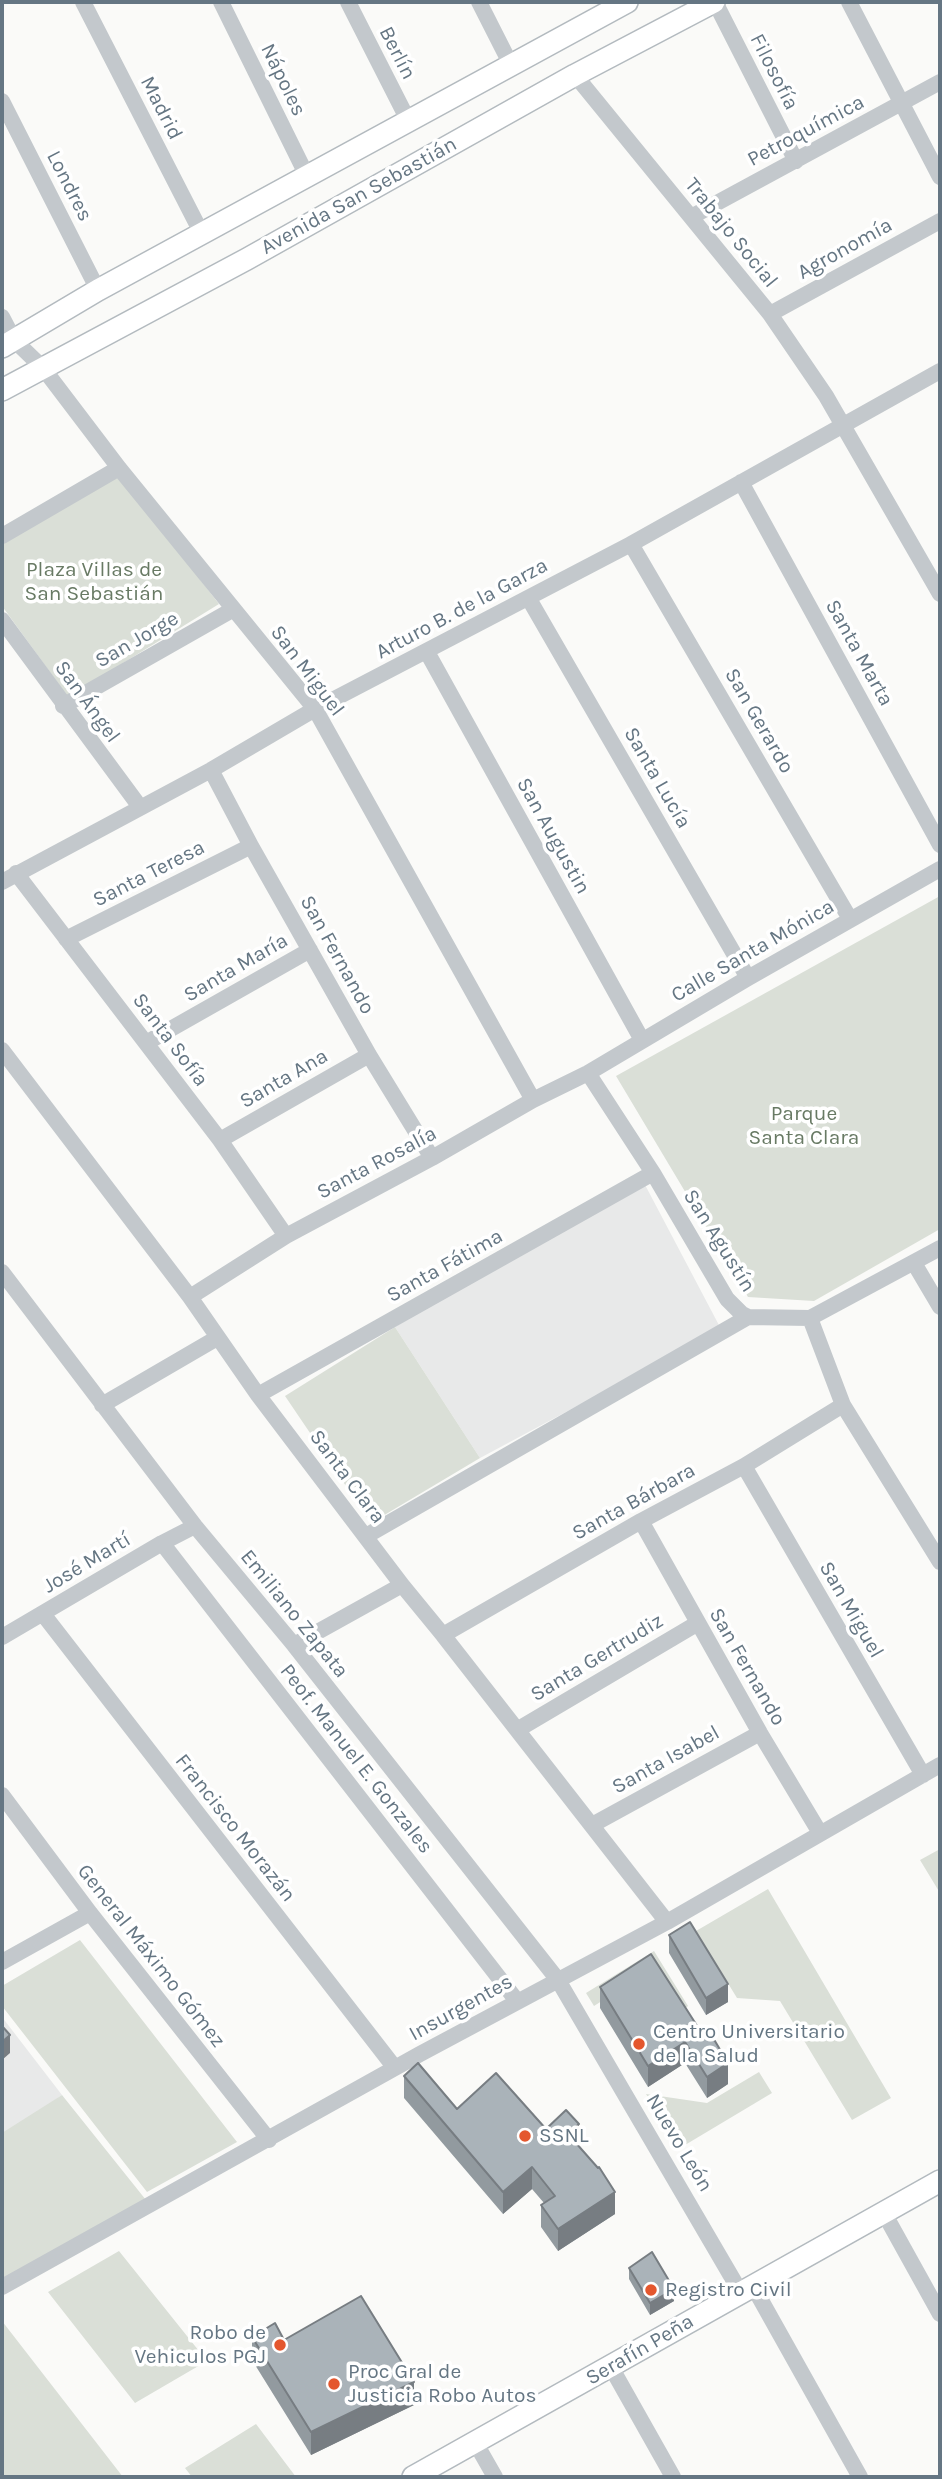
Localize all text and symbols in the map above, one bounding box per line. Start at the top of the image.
street label: Berlín [373,22,421,84]
street label: Filosofía [744,30,804,114]
street label: Nápoles [255,40,311,120]
street label: Madrid [134,72,188,144]
street label: Petroquímica [743,90,869,172]
street label: Avenida San Sebastián [257,132,461,260]
street label: Londres [41,147,97,225]
street label: Trabajo Social [679,173,783,293]
street label: Agronomía [793,213,897,285]
street label: Arturo B. de la Garza [372,553,552,665]
park label: Plaza Villas de San Sebastián [25,557,163,607]
street label: Santa Marta [819,595,899,711]
street label: San Jorge [91,606,183,674]
street label: San Miguel [265,621,349,721]
street label: San Ángel [49,656,125,748]
street label: San Gerardo [719,664,799,778]
street label: Santa Lucía [618,723,696,833]
street label: San Augustin [511,773,595,899]
street label: Santa Teresa [89,835,209,913]
street label: San Fernando [294,891,380,1019]
street label: Calle Santa Mónica [667,894,839,1008]
street label: Santa María [179,928,293,1008]
street label: Santa Sofía [127,988,213,1092]
street label: Santa Ana [235,1044,333,1114]
park label: Parque Santa Clara [749,1101,859,1151]
street label: Santa Rosalía [313,1121,441,1205]
street label: San Agustín [677,1185,761,1297]
street label: Santa Fátima [383,1224,507,1308]
street label: Santa Clara [304,1425,390,1529]
street label: Santa Bárbara [568,1458,700,1546]
street label: José Martí [39,1527,135,1599]
street label: Emiliano Zapata [235,1545,353,1683]
street label: San Miguel [813,1557,889,1663]
street label: San Fernando [703,1604,791,1730]
street label: Santa Gertrudiz [526,1609,668,1707]
street label: Peof. Manuel E. Gonzales [274,1659,438,1859]
street label: Santa Isabel [608,1720,724,1800]
street label: Francisco Morazán [169,1749,301,1907]
street label: General Máximo Gómez [72,1859,230,2053]
street label: Insurgentes [405,1969,517,2047]
place label: Centro Universitario de la Salud [653,2019,845,2069]
marker: Centro Universitario de la Salud [631,2036,647,2052]
street label: Nuevo León [640,2090,718,2196]
place label: SSNL [539,2123,589,2149]
marker: SSNL [517,2128,533,2144]
place label: Registro Civil [665,2277,792,2303]
marker: Registro Civil [643,2282,659,2298]
street label: Serafín Peña [582,2309,698,2391]
place label: Robo de Vehiculos PGJ [135,2320,266,2370]
marker: Robo de Vehiculos PGJ [272,2337,288,2353]
place label: Proc Gral de Justicia Robo Autos [348,2359,536,2409]
marker: Proc Gral de Justicia Robo Autos [326,2376,342,2392]

